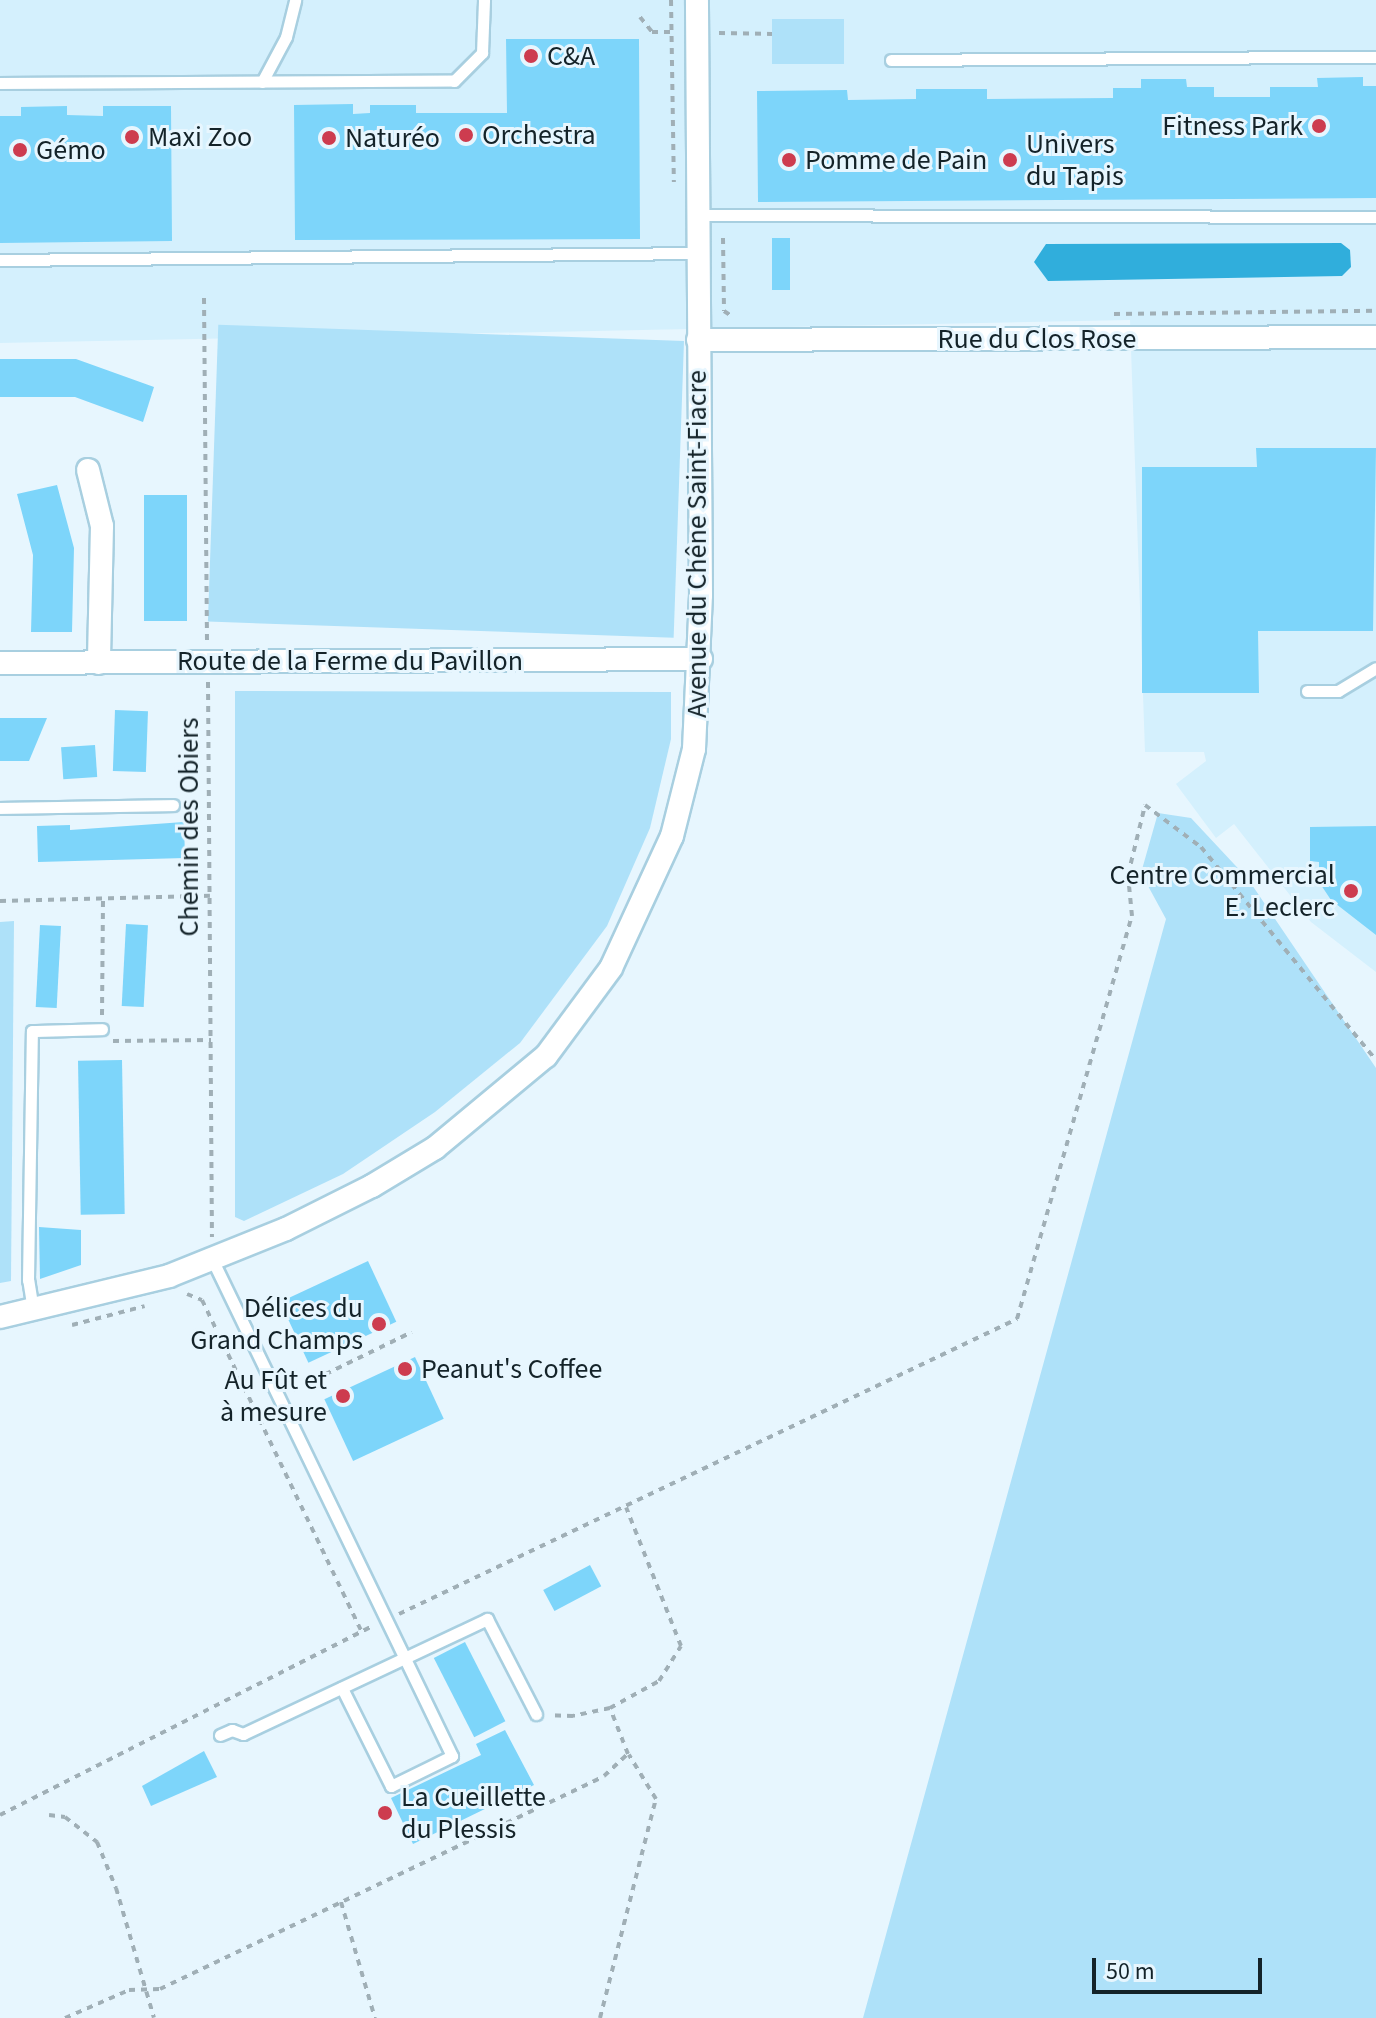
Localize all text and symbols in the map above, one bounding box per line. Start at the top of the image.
place label: C&A [547,39,595,73]
marker: C&A [522,47,540,65]
place label: Fitness Park [1162,109,1303,143]
marker: Fitness Park [1310,117,1328,135]
place label: Orchestra [482,118,596,152]
place label: Maxi Zoo [148,120,252,154]
place label: Naturéo [345,121,440,155]
marker: Orchestra [457,126,475,144]
place label: Univers du Tapis [1026,127,1124,193]
marker: Maxi Zoo [123,128,141,146]
marker: Naturéo [320,129,338,147]
place label: Gémo [36,133,106,167]
marker: Gémo [11,141,29,159]
place label: Pomme de Pain [805,143,987,177]
marker: Pomme de Pain [780,151,798,169]
marker: Univers du Tapis [1001,151,1019,169]
street label: Rue du Clos Rose [938,322,1136,356]
street label: Avenue du Chêne Saint-Fiacre [680,370,714,718]
street label: Route de la Ferme du Pavillon [177,644,523,678]
street label: Chemin des Obiers [172,717,206,937]
place label: Centre Commercial E. Leclerc [1110,858,1335,924]
marker: Centre Commercial E. Leclerc [1342,882,1360,900]
place label: Délices du Grand Champs [190,1291,363,1357]
marker: Délices du Grand Champs [370,1315,388,1333]
place label: Peanut's Coffee [421,1352,602,1386]
marker: Peanut's Coffee [396,1360,414,1378]
place label: Au Fût et à mesure [220,1363,327,1429]
marker: Au Fût et à mesure [334,1387,352,1405]
place label: La Cueillette du Plessis [401,1780,546,1846]
marker: La Cueillette du Plessis [376,1804,394,1822]
scale bar [1096,1942,1266,1992]
text: 50 m [1106,1954,1155,1989]

